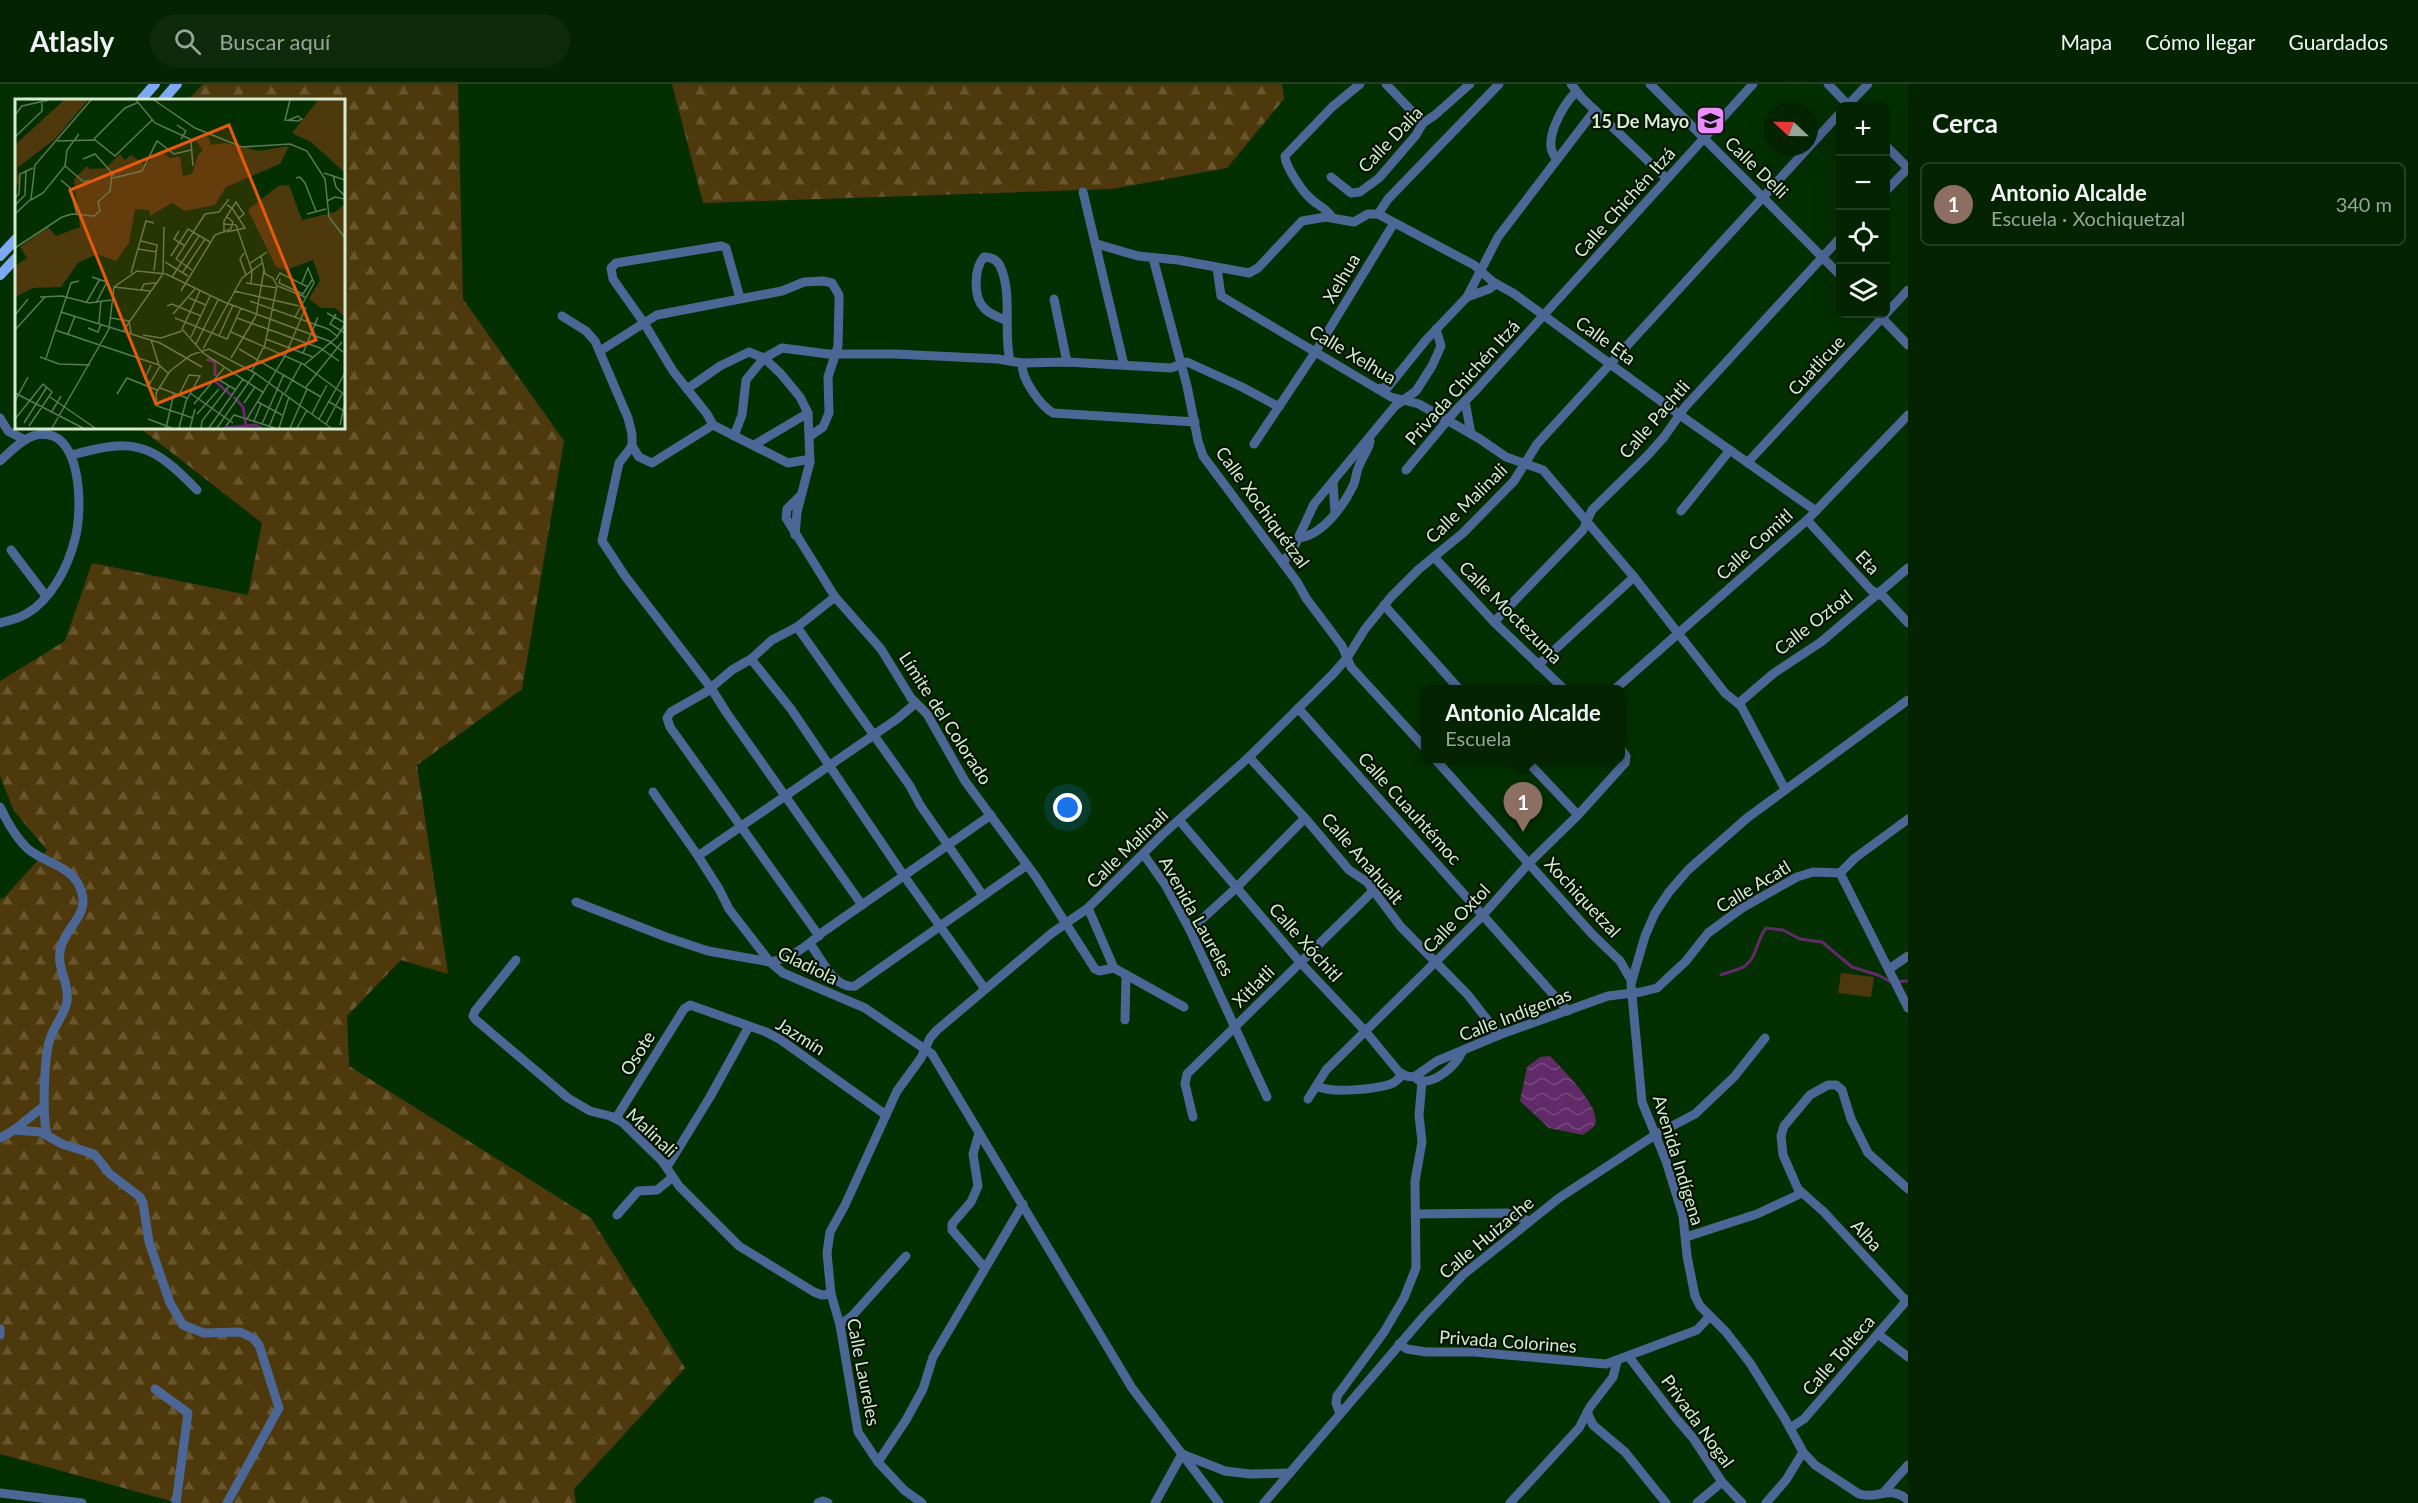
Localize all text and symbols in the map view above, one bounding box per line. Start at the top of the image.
search box [150,14,570,68]
text: Atlasly [30,24,114,58]
icon: search [171,25,204,58]
text: Buscar aquí [219,28,330,55]
text: Mapa [2060,29,2112,54]
text: Cómo llegar [2145,29,2256,54]
text: Guardados [2289,29,2388,54]
inset map [15,99,345,429]
street label: Calle Dalia [1353,101,1427,177]
north arrow [1764,102,1818,156]
map controls [1836,102,1890,318]
button: + [1836,102,1890,156]
school or university icon: 15 De Mayo [1694,105,1726,137]
text: Cerca [1932,107,1998,139]
place label: 15 De Mayo [1591,110,1689,132]
street label: Calle Delli [1721,131,1793,203]
street label: Calle Chichén Itzá [1569,142,1679,262]
button: − [1836,156,1890,210]
text: Antonio Alcalde [1991,179,2147,206]
text: 1 [1948,192,1959,216]
text: 340 m [2336,192,2392,216]
text: Escuela · Xochiquetzal [1991,206,2185,230]
button: locate [1836,210,1890,264]
street label: Xelhua [1318,249,1364,307]
button: layers [1836,264,1890,318]
street label: Calle Eta [1572,311,1640,369]
street label: Privada Chichén Itzá [1400,315,1524,449]
street label: Calle Xelhua [1306,320,1400,388]
street label: Cuatlicue [1783,330,1849,400]
street label: Calle Pachtli [1614,375,1694,463]
street label: Calle Xochiquétzal [1211,442,1315,572]
street label: Calle Malinali [1421,459,1511,547]
street label: Calle Comitl [1711,504,1797,584]
street label: Eta [1851,545,1885,579]
street label: Calle Moctezuma [1455,556,1567,668]
street label: Calle Oztotl [1770,585,1856,659]
street label: Límite del Colorado [895,648,997,788]
popup [1421,685,1625,763]
text: Antonio Alcalde [1445,699,1601,726]
text: Escuela [1445,726,1511,750]
street label: Calle Cuauhtémoc [1354,747,1467,869]
pin: 1 [1504,782,1543,832]
your location [1053,793,1082,822]
street label: Calle Malinali [1082,804,1172,892]
street label: Calle Anahualt [1317,808,1409,909]
street label: Avenida Laureles [1155,852,1239,980]
street label: Xochiquetzal [1540,852,1626,942]
street label: Calle Acatl [1712,855,1794,917]
street label: Calle Oxtol [1418,879,1494,957]
street label: Calle Xóchitl [1265,898,1347,986]
street label: Gladiola [774,941,842,989]
street label: Xitlatli [1227,960,1279,1012]
street label: Calle Indígenas [1456,982,1574,1045]
street label: Jazmín [772,1012,830,1060]
street label: Osote [615,1027,659,1079]
street label: Avenida Indígena [1649,1092,1709,1228]
street label: Malinali [622,1103,682,1161]
street label: Calle Huizache [1434,1191,1538,1283]
street label: Alba [1847,1215,1887,1255]
street label: Calle Tolteca [1797,1310,1879,1400]
street label: Calle Laureles [843,1316,885,1428]
street label: Privada Colorines [1438,1325,1578,1357]
street label: Privada Nogal [1657,1370,1739,1472]

